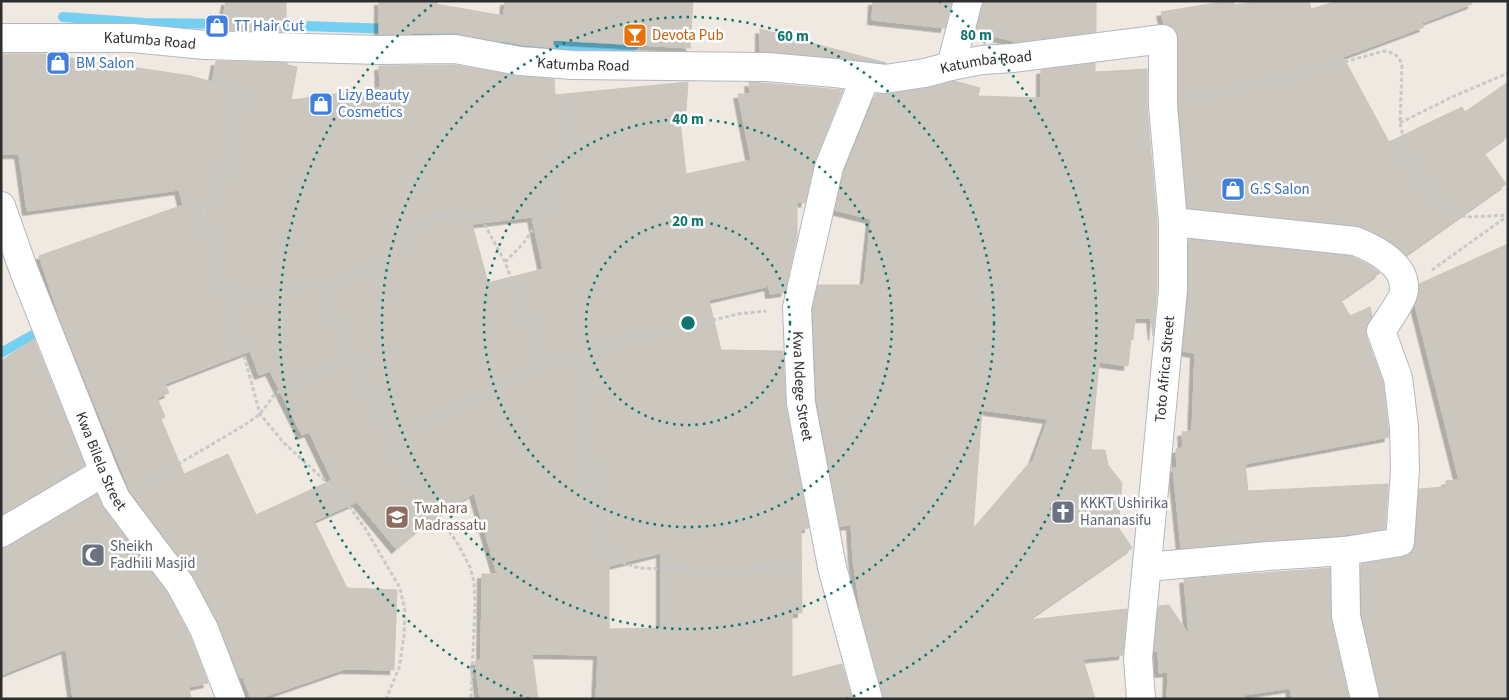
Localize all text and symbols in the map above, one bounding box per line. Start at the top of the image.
shop icon: TT Hair Cut [204,13,230,39]
place label: TT Hair Cut [234,16,304,37]
bar icon: Devota Pub [622,22,648,48]
place label: Devota Pub [652,25,724,46]
text: 80 m [960,25,992,46]
text: 60 m [777,26,809,47]
street label: Katumba Road [104,28,197,55]
street label: Katumba Road [938,45,1033,79]
shop icon: BM Salon [45,50,71,76]
street label: Katumba Road [536,52,630,76]
place label: BM Salon [76,53,134,74]
place label: Lizy Beauty Cosmetics [338,85,409,123]
shop icon: Lizy Beauty Cosmetics [308,91,334,117]
text: 40 m [672,109,704,130]
shop icon: G.S Salon [1220,176,1246,202]
place label: G.S Salon [1250,179,1310,200]
text: 20 m [672,211,704,232]
centre of rings [679,314,697,332]
street label: Toto Africa Street [1150,315,1180,423]
street label: Kwa Ndege Street [787,331,818,443]
street label: Kwa Bilela Street [71,409,132,515]
place label: KKKT Ushirika Hananasifu [1080,493,1168,531]
place label: Twahara Madrassatu [414,498,486,536]
church icon: KKKT Ushirika Hananasifu [1050,499,1076,525]
school or university icon: Twahara Madrassatu [384,504,410,530]
place label: Sheikh Fadhili Masjid [110,536,196,574]
mosque icon: Sheikh Fadhili Masjid [80,542,106,568]

